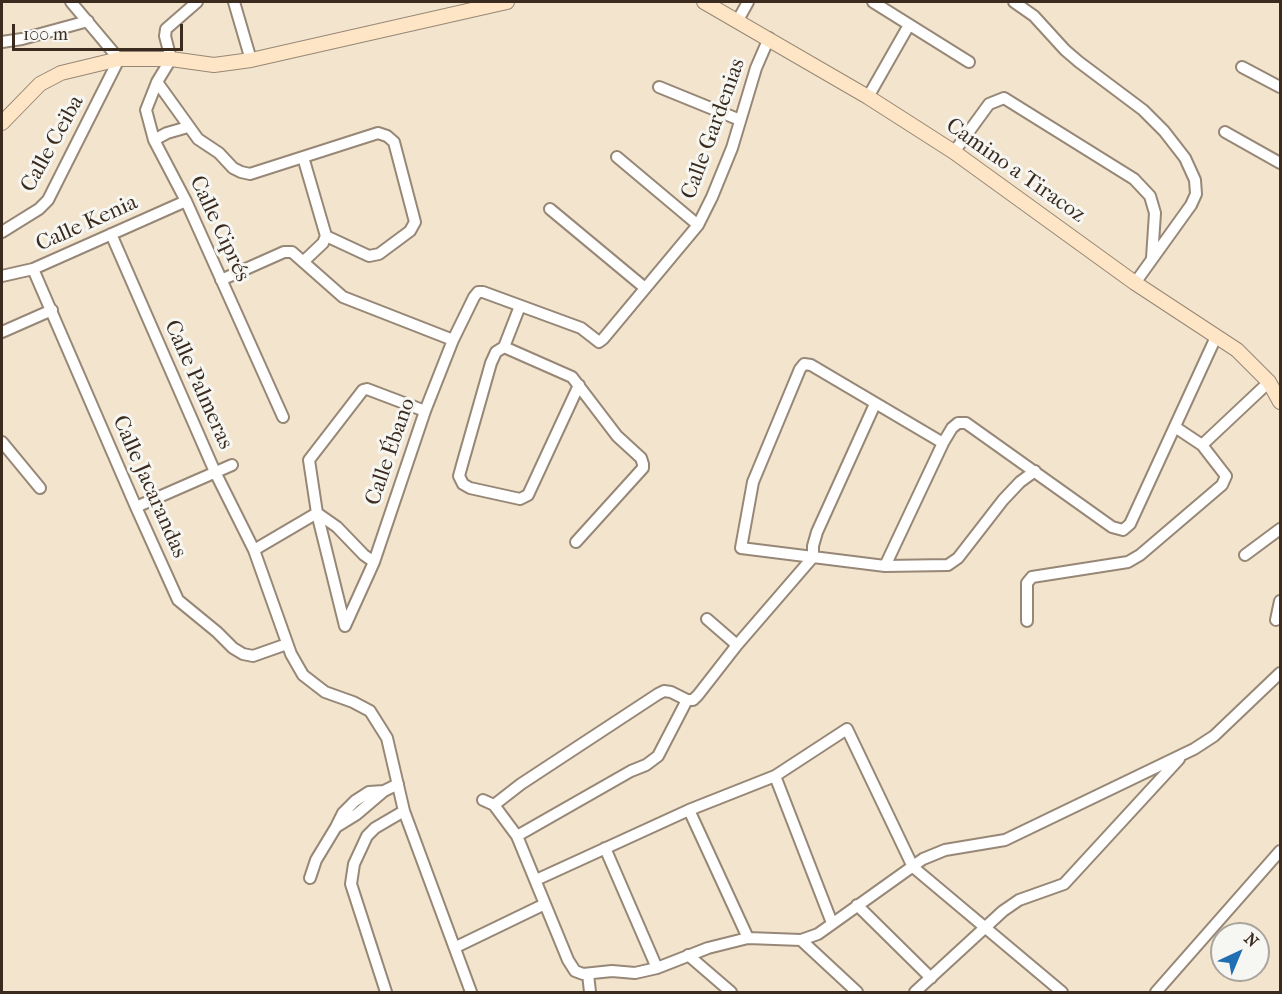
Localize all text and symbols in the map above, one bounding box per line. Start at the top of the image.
scale bar [15,12,186,50]
text: 100 m [23,24,68,45]
street label: Calle Gardenias [676,55,752,203]
street label: Calle Ceiba [16,91,90,197]
street label: Camino a Tiracoz [940,113,1090,229]
street label: Calle Ciprés [183,172,255,286]
street label: Calle Kenia [32,190,142,258]
street label: Calle Palmeras [158,316,238,454]
street label: Calle Ébano [360,395,422,509]
street label: Calle Jacarandas [106,412,192,562]
north arrow [1210,922,1270,982]
text: N [1240,929,1262,951]

